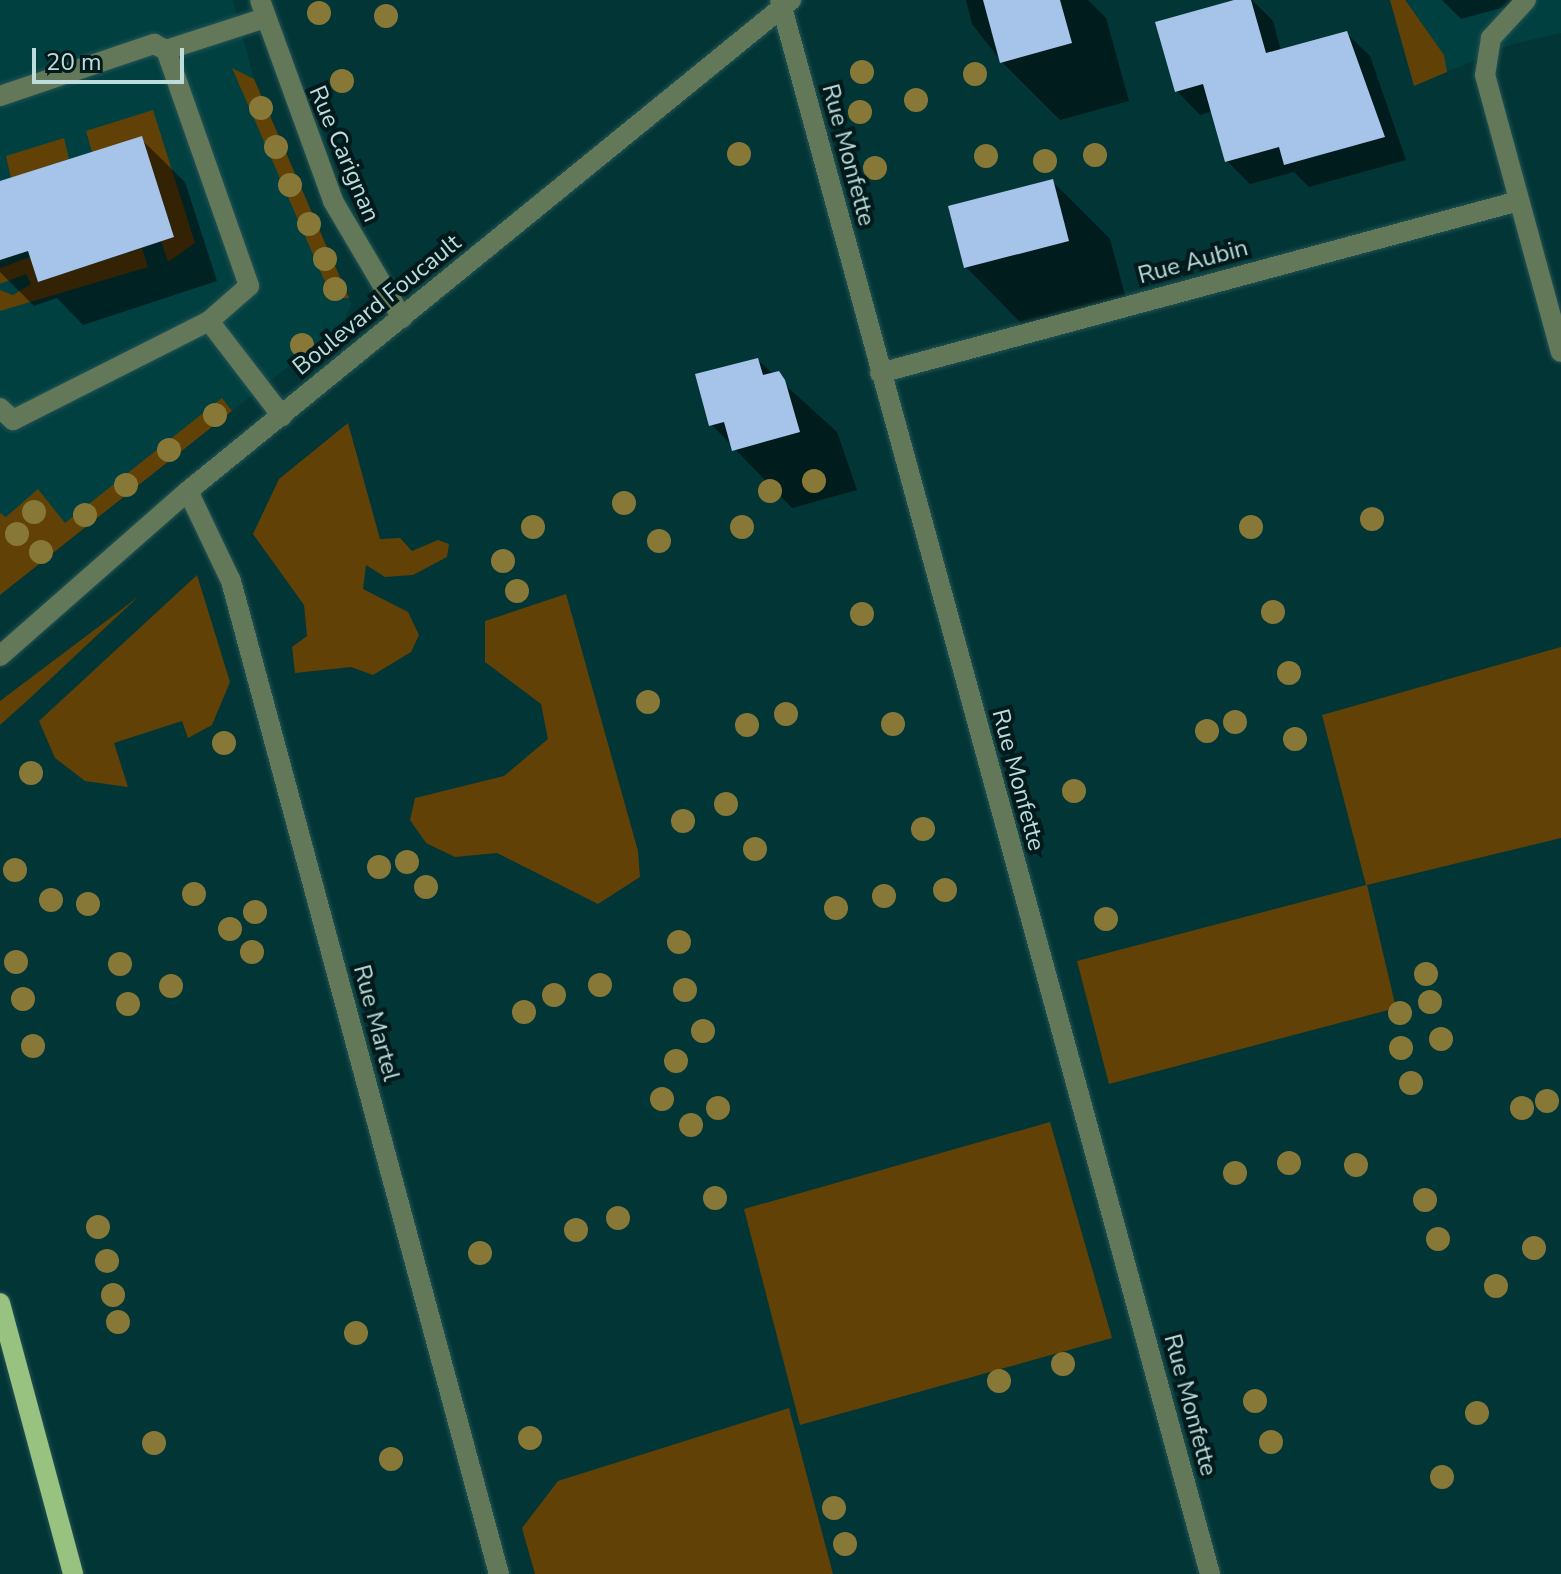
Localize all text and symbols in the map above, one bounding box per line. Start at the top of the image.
scale bar [36,32,188,82]
text: 20 m [46,46,102,78]
street label: Rue Monfette [815,81,881,229]
street label: Rue Carignan [302,82,386,226]
street label: Boulevard Foucault [287,228,467,382]
street label: Rue Aubin [1135,234,1251,290]
street label: Rue Monfette [985,706,1051,854]
street label: Rue Martel [347,962,405,1084]
street label: Rue Monfette [1157,1331,1223,1479]

